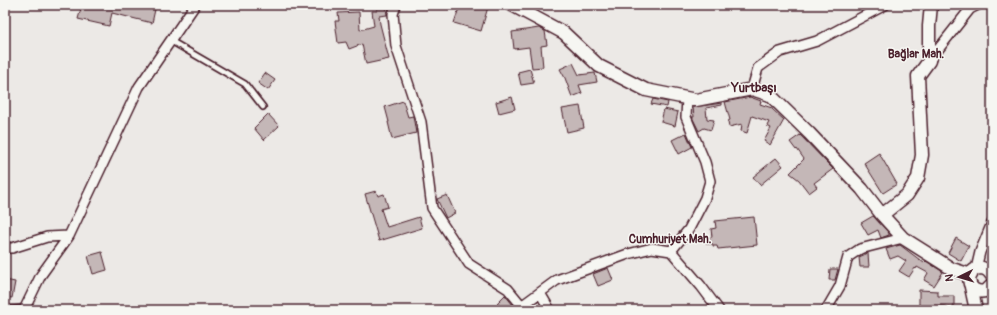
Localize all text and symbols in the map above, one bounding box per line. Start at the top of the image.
district label: Bağlar Mah. [888,47,945,62]
district label: Yurtbaşı [730,80,777,96]
district label: Cumhuriyet Mah. [629,232,712,247]
north arrow [939,257,979,297]
text: N [943,273,956,282]

